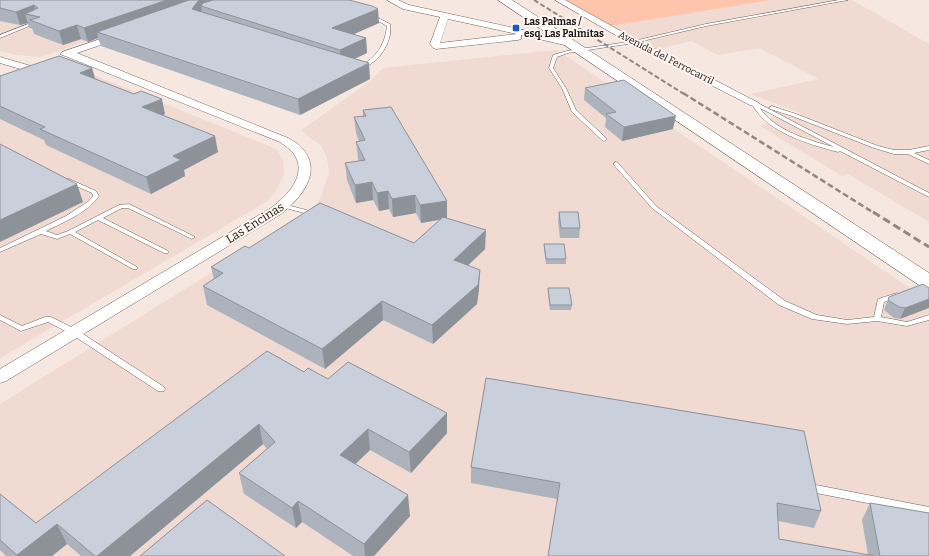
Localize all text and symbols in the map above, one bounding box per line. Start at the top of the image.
place label: Las Palmas / esq. Las Palmitas [524,16,604,40]
marker: Las Palmas / esq. Las Palmitas [511,23,521,33]
street label: Avenida del Ferrocarril [616,29,716,87]
street label: Las Encinas [223,200,287,246]

